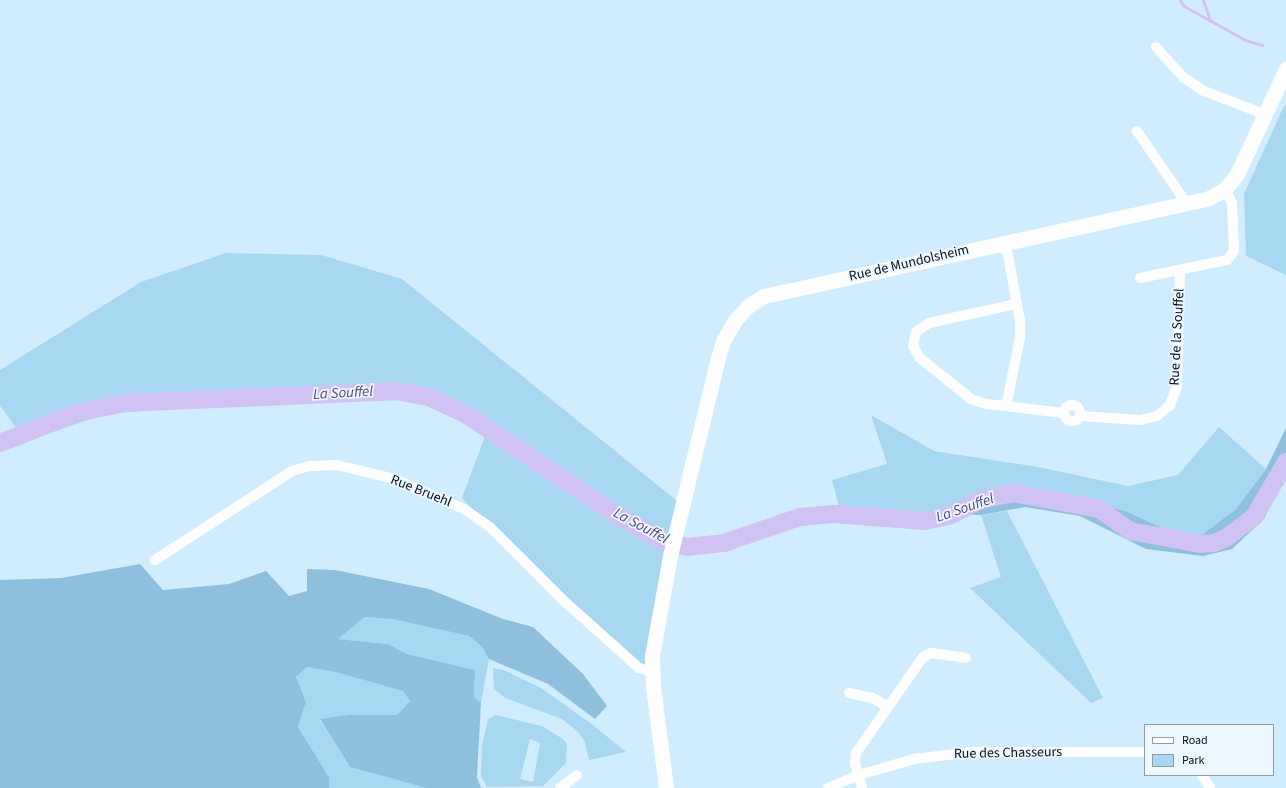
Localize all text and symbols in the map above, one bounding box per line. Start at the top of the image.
street label: Rue de Mundolsheim [847,241,971,285]
street label: Rue de la Souffel [1166,288,1188,386]
water label: La Souffel [313,382,373,404]
street label: Rue Bruehl [388,471,454,511]
water label: La Souffel [934,490,996,526]
water label: La Souffel [610,504,672,548]
legend [1144,724,1274,776]
text: Road [1182,732,1208,749]
street label: Rue des Chasseurs [954,744,1062,762]
text: Park [1182,752,1204,769]

